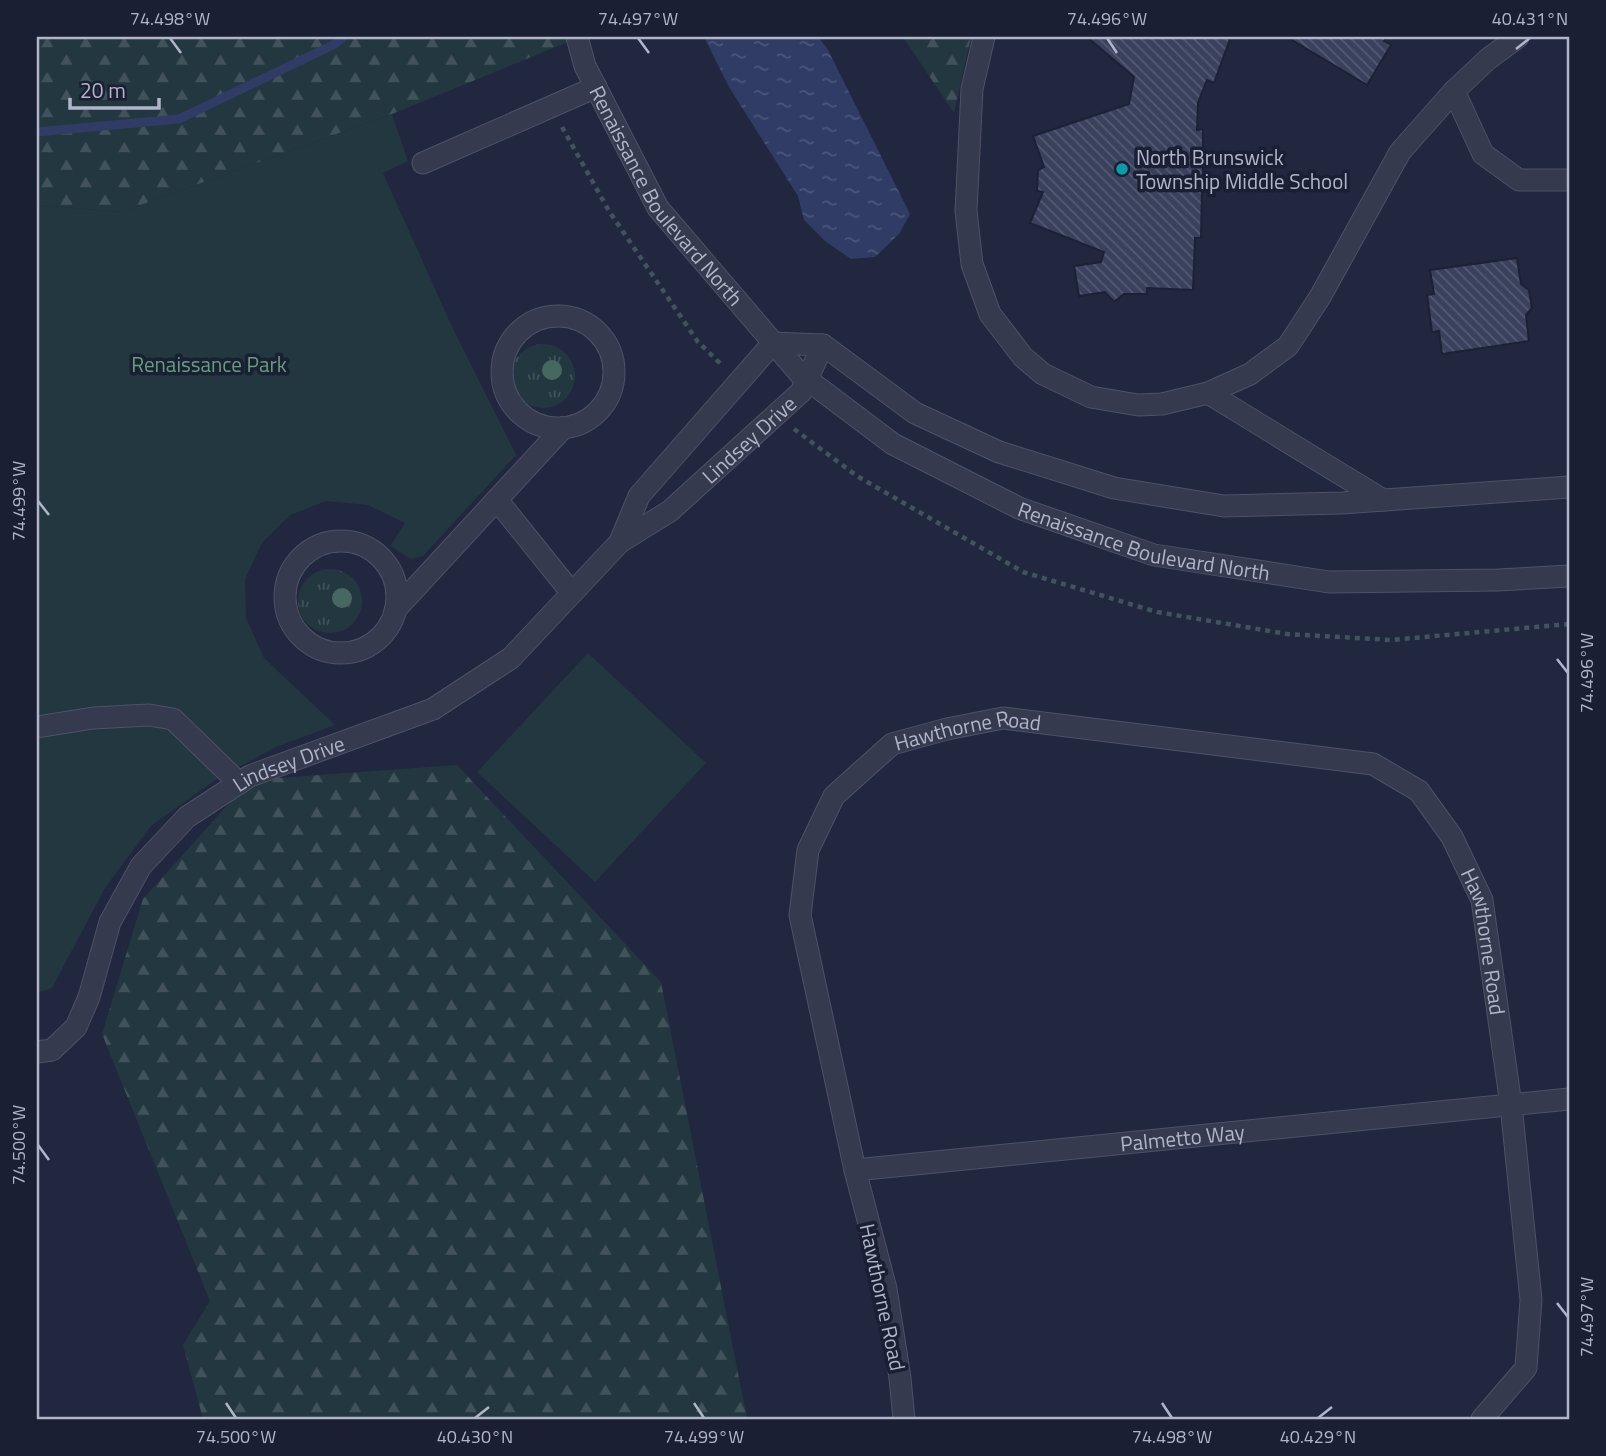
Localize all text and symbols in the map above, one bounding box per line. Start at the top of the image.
text: 74.498°W [130,5,210,32]
text: 74.497°W [598,5,678,32]
text: 74.496°W [1067,5,1147,32]
text: 40.431°N [1492,5,1568,32]
scale bar [70,66,159,110]
text: 20 m [80,74,126,106]
street label: Renaissance Boulevard North [582,80,751,313]
place label: North Brunswick Township Middle School [1136,141,1348,197]
marker: North Brunswick Township Middle School [1114,161,1130,177]
park label: Renaissance Park [131,348,287,380]
street label: Lindsey Drive [694,388,803,491]
text: 74.499°W [5,461,32,541]
street label: Renaissance Boulevard North [1014,493,1272,589]
text: 74.496°W [1573,633,1600,713]
street label: Hawthorne Road [890,701,1043,759]
street label: Lindsey Drive [226,727,349,799]
street label: Hawthorne Road [1453,862,1514,1017]
text: 74.500°W [5,1105,32,1185]
street label: Palmetto Way [1119,1115,1246,1160]
street label: Hawthorne Road [852,1220,914,1374]
text: 74.497°W [1573,1277,1600,1357]
text: 74.500°W [196,1423,276,1450]
text: 40.430°N [437,1423,513,1450]
text: 74.499°W [664,1423,744,1450]
text: 74.498°W [1132,1423,1212,1450]
text: 40.429°N [1280,1423,1356,1450]

